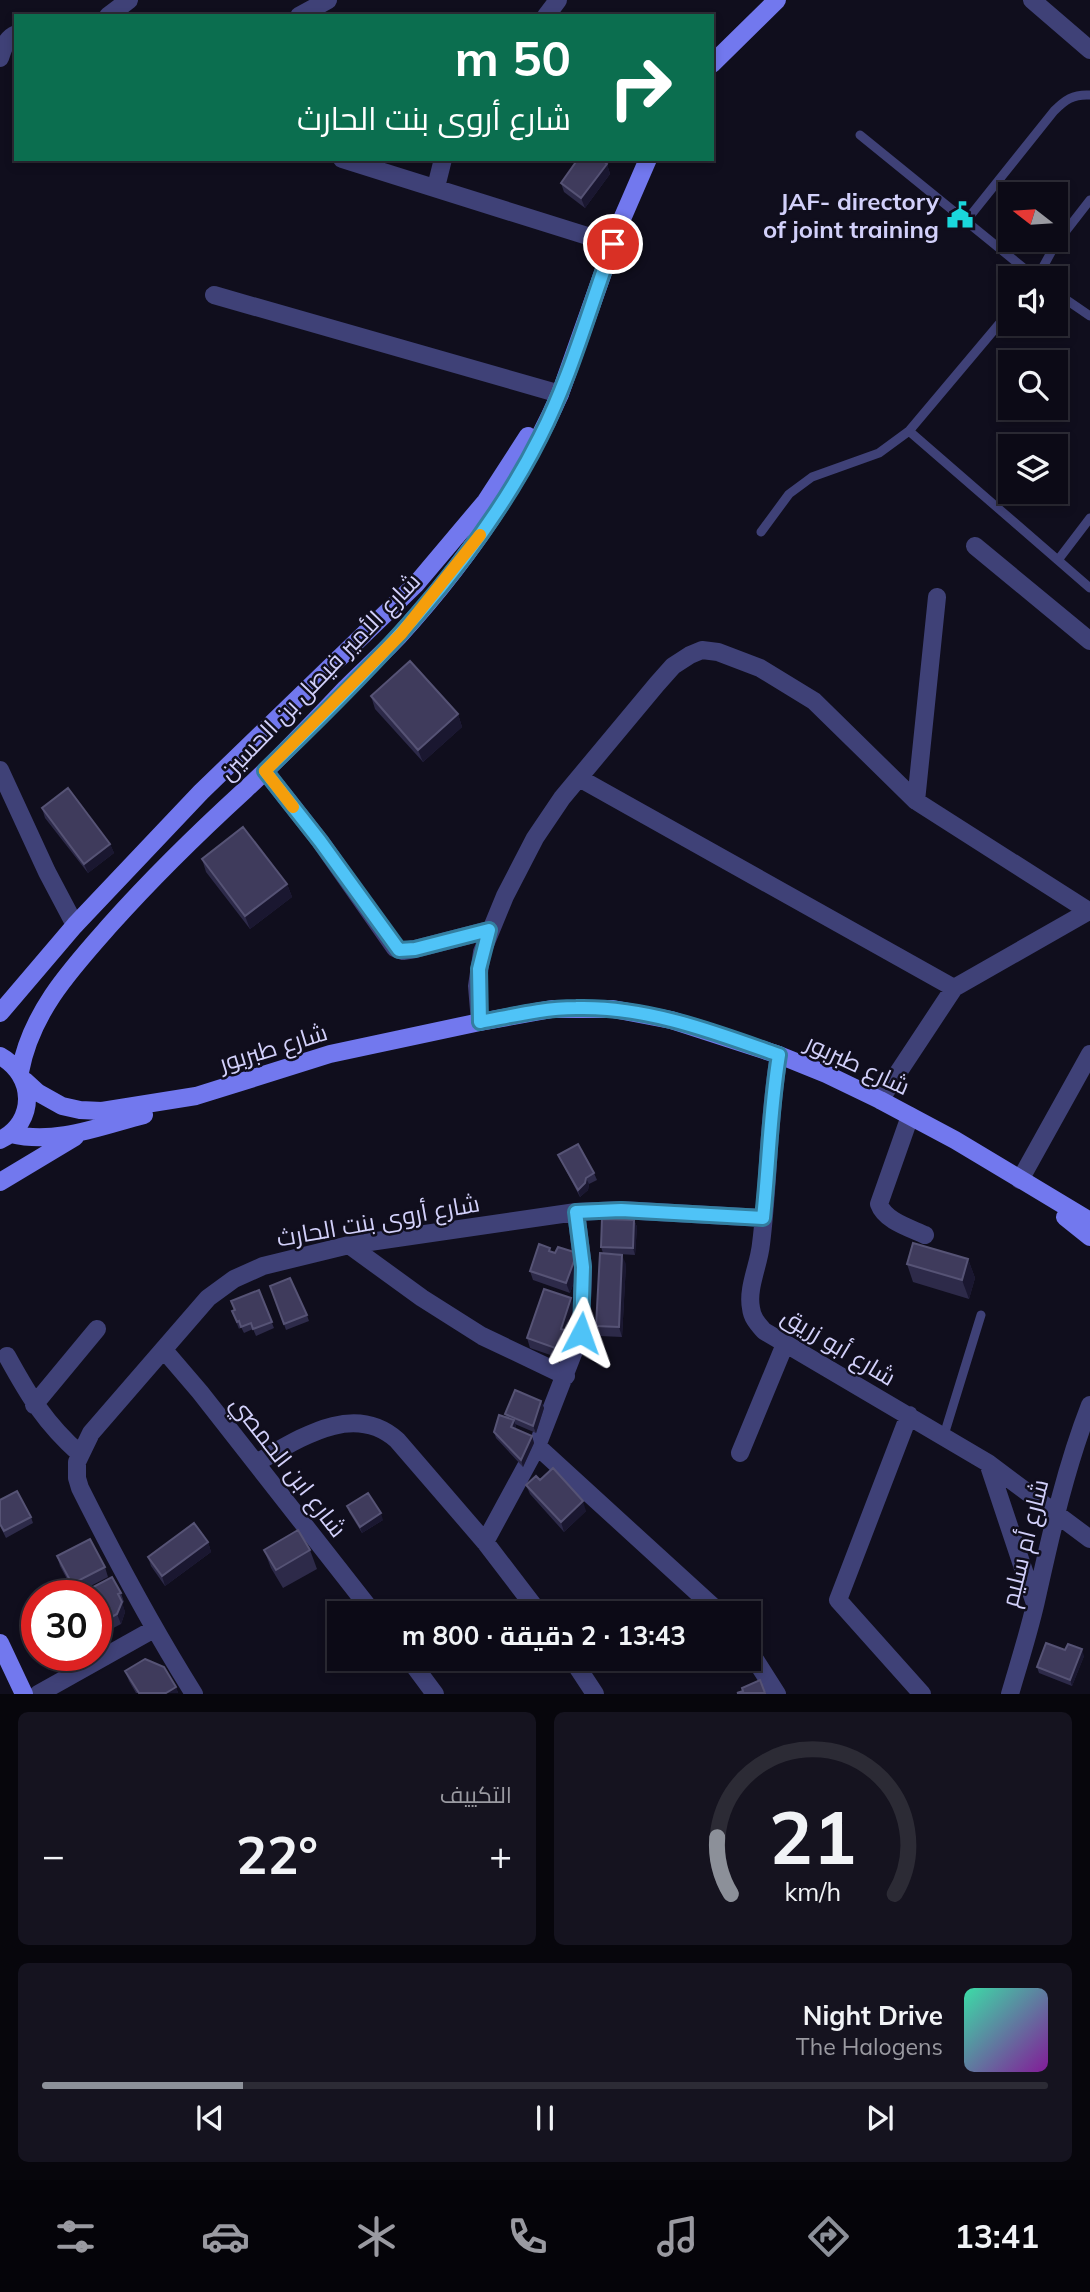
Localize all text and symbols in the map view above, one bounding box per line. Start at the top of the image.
text: 50 m [455,27,571,88]
icon: right [595,42,686,133]
text: شارع أروى بنت الحارث [297,98,571,138]
north arrow [998,182,1068,252]
map controls [998,182,1068,504]
place label: JAF- directory of joint training [763,186,940,244]
public building icon: JAF- directory of joint training [945,200,975,230]
pin [583,214,643,274]
icon: arrive [594,225,632,263]
button: sound [998,266,1068,336]
button: search [998,350,1068,420]
button: layers [998,434,1068,504]
street label: شارع الأمير فيصل بن الحسين [212,566,428,788]
street label: شارع طبربور [213,1016,331,1080]
street label: شارع طبربور [799,1026,915,1103]
street label: شارع أروى بنت الحارث [274,1187,482,1255]
position arrow [544,1296,618,1370]
street label: شارع أبو زريق [775,1300,902,1394]
street label: شارع ابن الحمصي [221,1389,354,1545]
street label: شارع أم سليم [994,1476,1056,1610]
speed limit sign: 30 [21,1580,112,1671]
text: 13:43 · 2 دقيقة · 800 m [402,1619,686,1652]
text: التكييف [440,1780,512,1809]
text: 21 [769,1792,857,1883]
text: 22° [236,1822,318,1887]
text: − [42,1831,65,1879]
text: + [489,1831,512,1879]
text: km/h [785,1876,841,1907]
text: Night Drive [803,1999,943,2032]
text: The Halogens [796,2032,943,2061]
icon: previous [191,2099,229,2137]
icon: pause [526,2099,564,2137]
icon: next [861,2099,899,2137]
icon: filters [51,2212,100,2261]
icon: car [201,2212,250,2261]
icon: climate [352,2212,401,2261]
icon: phone [503,2212,552,2261]
icon: music [653,2212,702,2261]
icon: directions [804,2212,853,2261]
text: 13:41 [954,2216,1039,2256]

